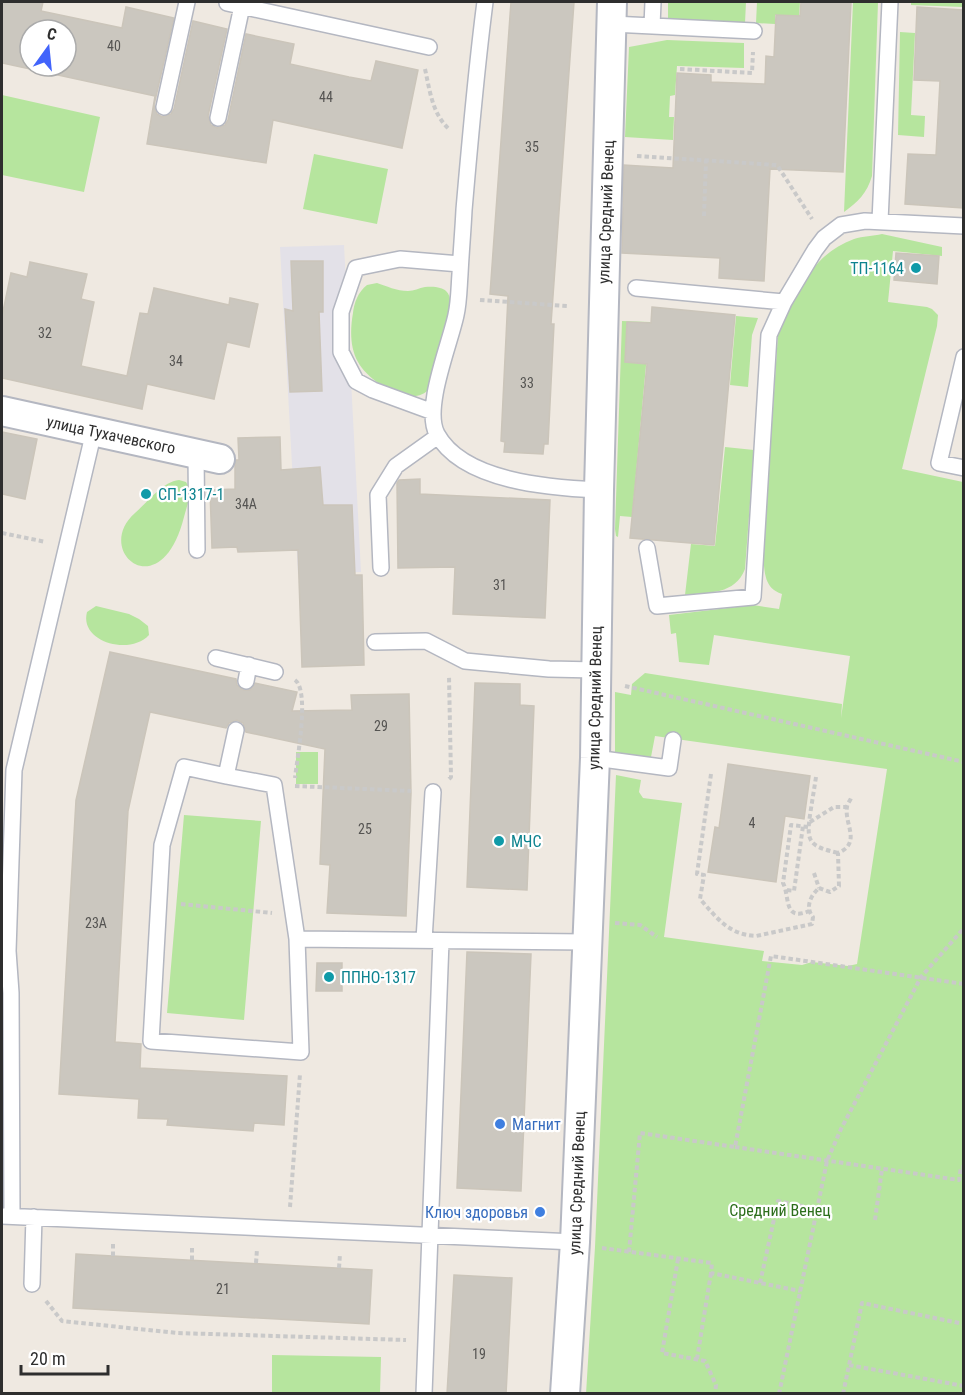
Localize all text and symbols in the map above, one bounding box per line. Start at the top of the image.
north arrow [18,18,78,78]
text: С [45,24,59,44]
house number: 40 [107,38,121,54]
house number: 44 [319,89,333,105]
house number: 35 [525,139,539,155]
street label: улица Средний Венец [594,140,618,284]
place label: ТП-1164 [850,259,904,278]
marker: ТП-1164 [909,261,923,275]
house number: 32 [38,325,52,341]
house number: 34 [169,353,183,369]
house number: 33 [520,375,534,391]
street label: улица Тухачевского [45,412,177,458]
place label: СП-1317-1 [158,485,224,504]
marker: СП-1317-1 [139,487,153,501]
house number: 34А [235,496,257,512]
house number: 31 [493,577,507,593]
street label: улица Средний Венец [584,626,606,770]
house number: 29 [374,718,388,734]
house number: 4 [749,815,756,831]
house number: 25 [358,821,372,837]
place label: МЧС [511,832,542,851]
marker: МЧС [492,834,506,848]
house number: 23А [85,915,107,931]
place label: ППНО-1317 [341,968,416,987]
marker: ППНО-1317 [322,970,336,984]
street label: улица Средний Венец [565,1111,589,1255]
place label: Магнит [512,1115,561,1134]
marker: Магнит [493,1117,507,1131]
park label: Средний Венец [729,1201,831,1220]
place label: Ключ здоровья [425,1203,528,1222]
marker: Ключ здоровья [533,1205,547,1219]
house number: 21 [216,1281,230,1297]
scale bar [21,1338,108,1376]
house number: 19 [472,1346,486,1362]
text: 20 m [30,1348,65,1369]

